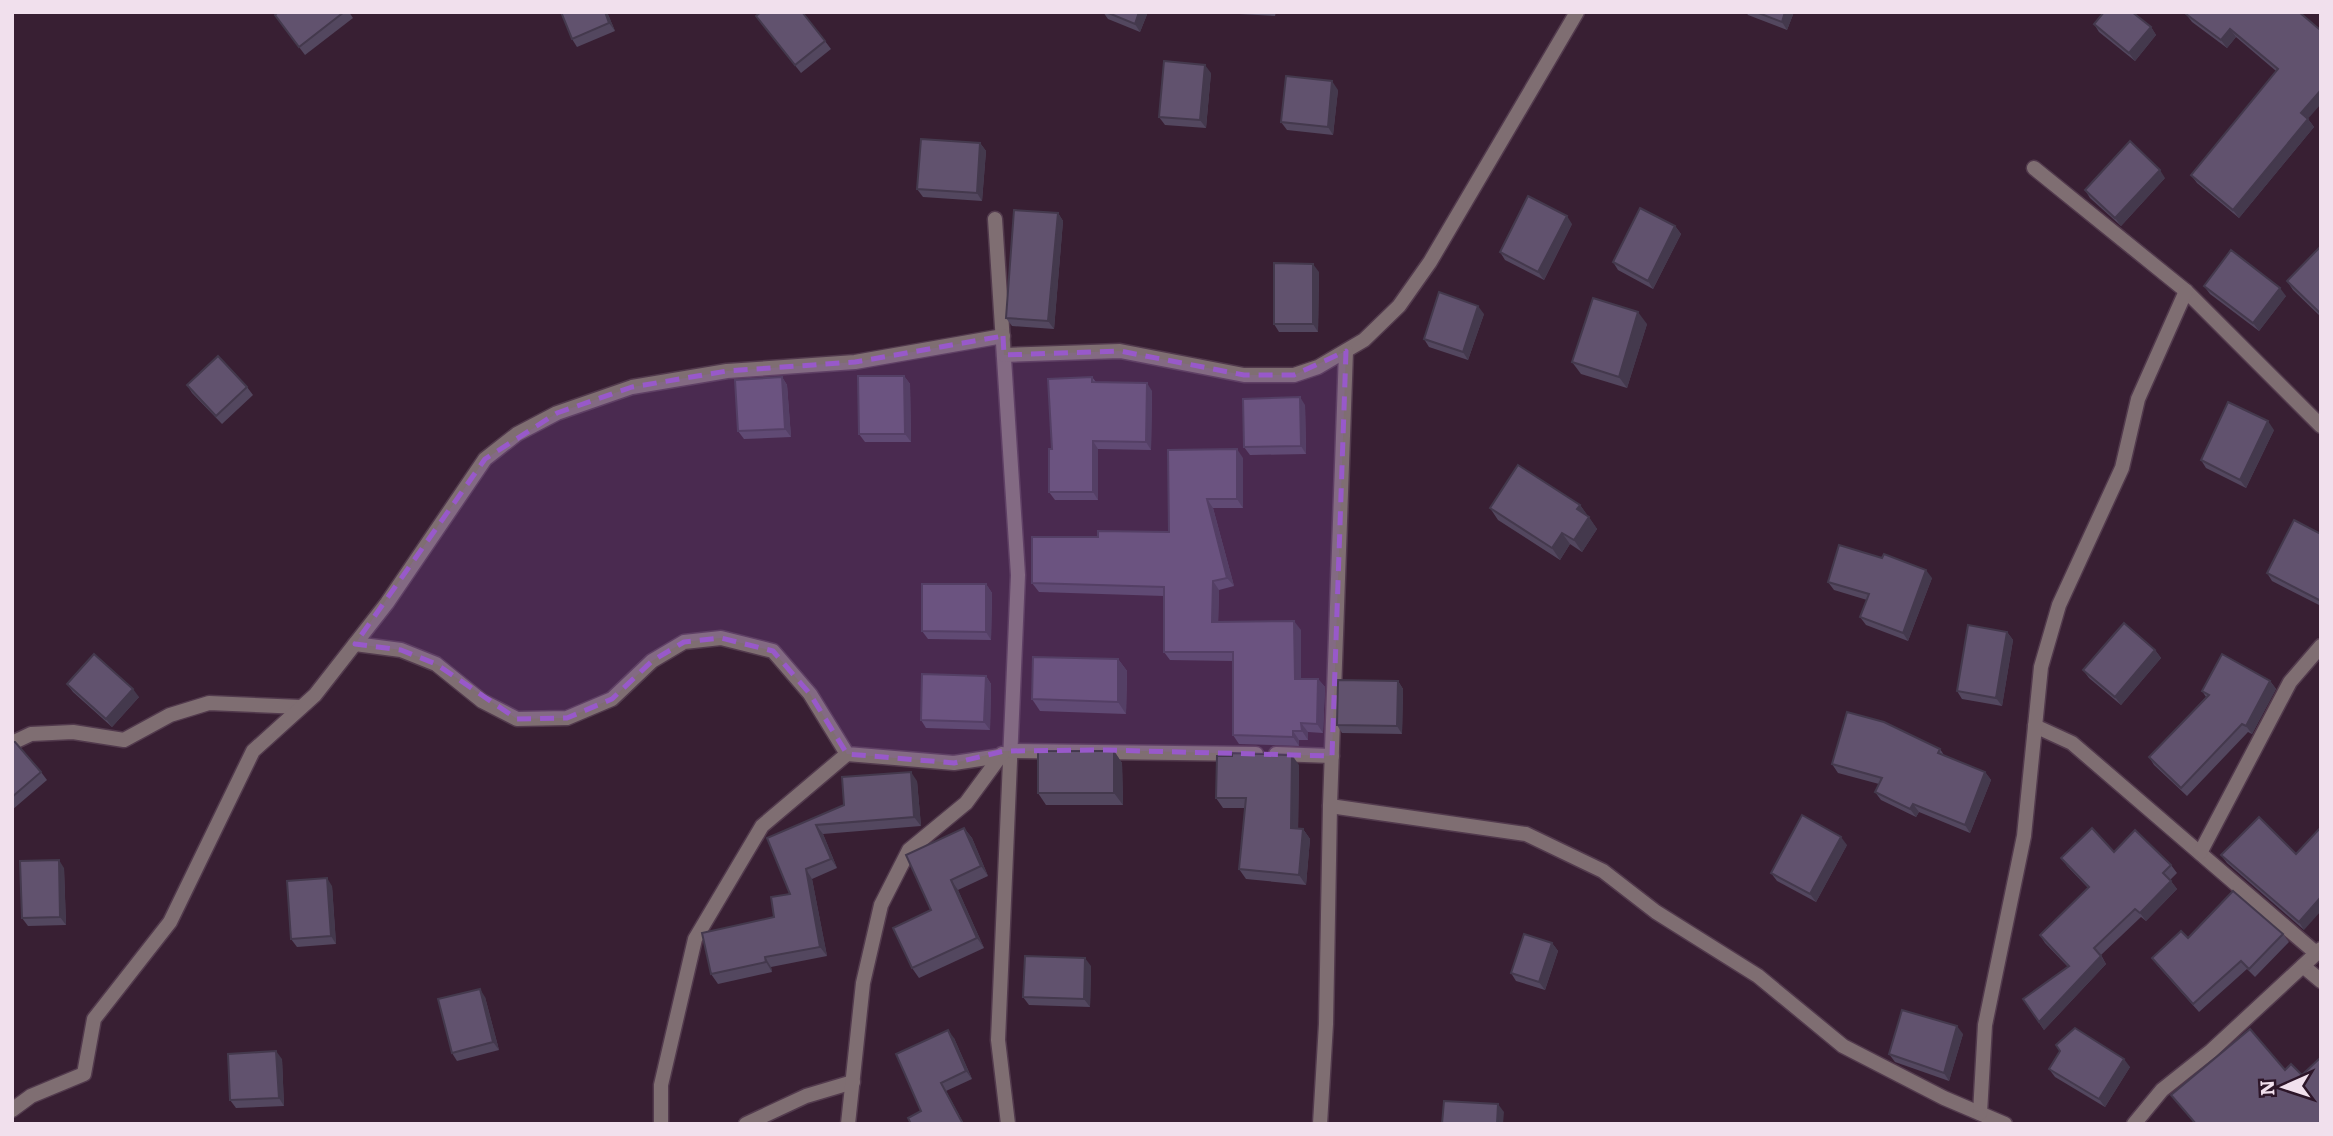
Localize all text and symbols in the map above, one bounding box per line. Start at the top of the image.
north arrow [2249,1052,2319,1122]
text: N [2252,1079,2280,1097]

